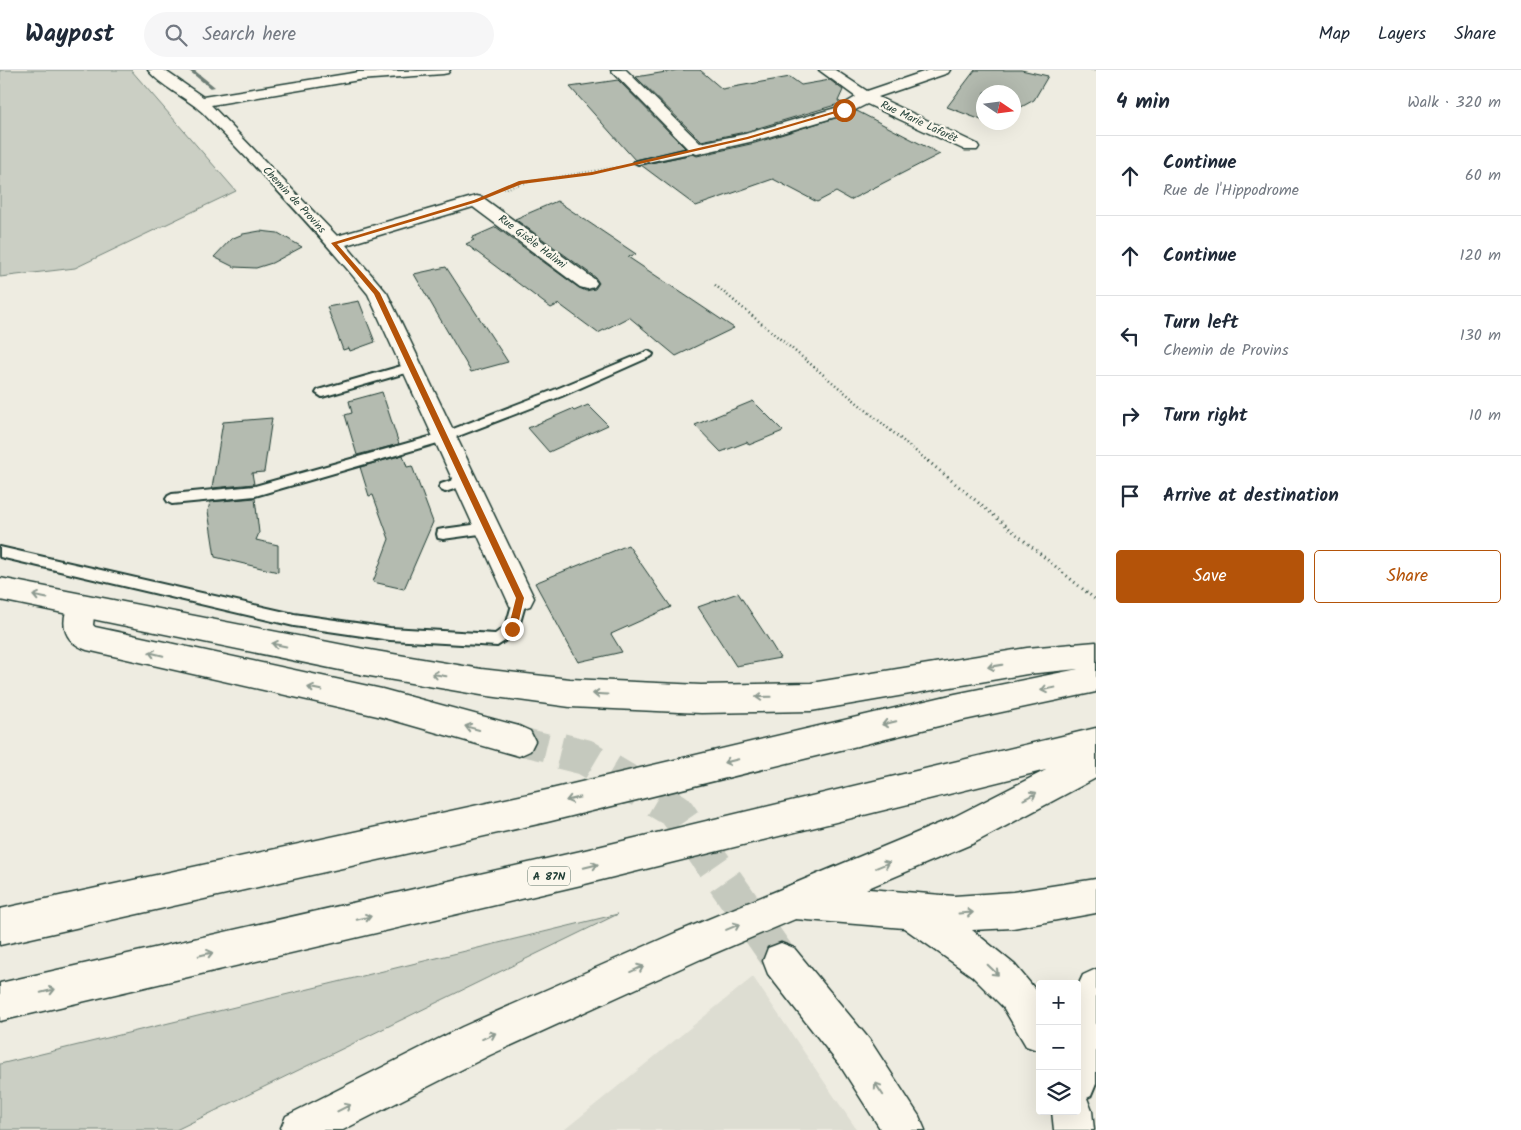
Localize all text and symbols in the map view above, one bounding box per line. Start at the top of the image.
search box [144,12,494,57]
text: Waypost [25,15,114,54]
text: Search here [202,20,296,50]
text: Map [1319,20,1350,49]
text: Layers [1378,20,1426,49]
text: Share [1454,20,1496,49]
icon: search [162,21,190,49]
north arrow [976,85,1021,130]
text: 4 min [1116,86,1170,119]
text: Walk · 320 m [1407,90,1501,115]
street label: Rue Marie Laforêt [877,96,961,148]
route start [833,99,856,122]
text: Continue [1163,148,1236,178]
street label: Chemin de Provins [258,162,330,238]
icon: ahead [1116,162,1144,190]
text: 60 m [1465,163,1501,188]
text: Rue de l'Hippodrome [1163,178,1299,203]
street label: Rue Gisèle Halimi [494,210,570,274]
text: Continue [1163,241,1236,271]
icon: ahead [1116,242,1144,270]
text: 120 m [1460,243,1501,268]
text: Turn left [1163,308,1238,338]
icon: left [1116,322,1144,350]
text: 130 m [1460,323,1501,348]
text: Chemin de Provins [1163,338,1289,363]
text: Turn right [1163,401,1248,431]
icon: right [1116,402,1144,430]
text: 10 m [1469,403,1501,428]
text: Arrive at destination [1163,481,1339,511]
icon: arrive [1116,482,1144,510]
button: Save [1116,550,1304,603]
button: Share [1314,550,1501,603]
one-way arrow [33,592,49,602]
route end [501,618,524,641]
one-way arrow [272,640,288,650]
one-way arrow [149,649,165,658]
one-way arrow [988,662,1004,672]
one-way arrow [431,669,447,679]
one-way arrow [307,684,323,693]
one-way arrow [1041,685,1057,694]
one-way arrow [593,690,609,699]
one-way arrow [755,693,771,702]
one-way arrow [882,719,898,728]
one-way arrow [465,723,481,733]
one-way arrow [724,757,740,766]
one-way arrow [1022,791,1037,800]
one-way arrow [566,795,582,804]
one-way arrow [875,859,890,869]
one-way arrow [582,861,598,870]
road number: A 87N [528,866,570,886]
one-way arrow [958,908,974,918]
one-way arrow [356,913,372,922]
one-way arrow [725,922,740,932]
one-way arrow [197,949,213,958]
one-way arrow [629,964,644,973]
one-way arrow [987,964,1000,976]
map controls [1036,980,1081,1115]
button: + [1036,980,1081,1025]
one-way arrow [39,986,55,995]
button: − [1036,1025,1081,1070]
one-way arrow [481,1030,496,1040]
button: layers [1036,1070,1081,1115]
one-way arrow [874,1082,884,1096]
one-way arrow [336,1103,351,1113]

